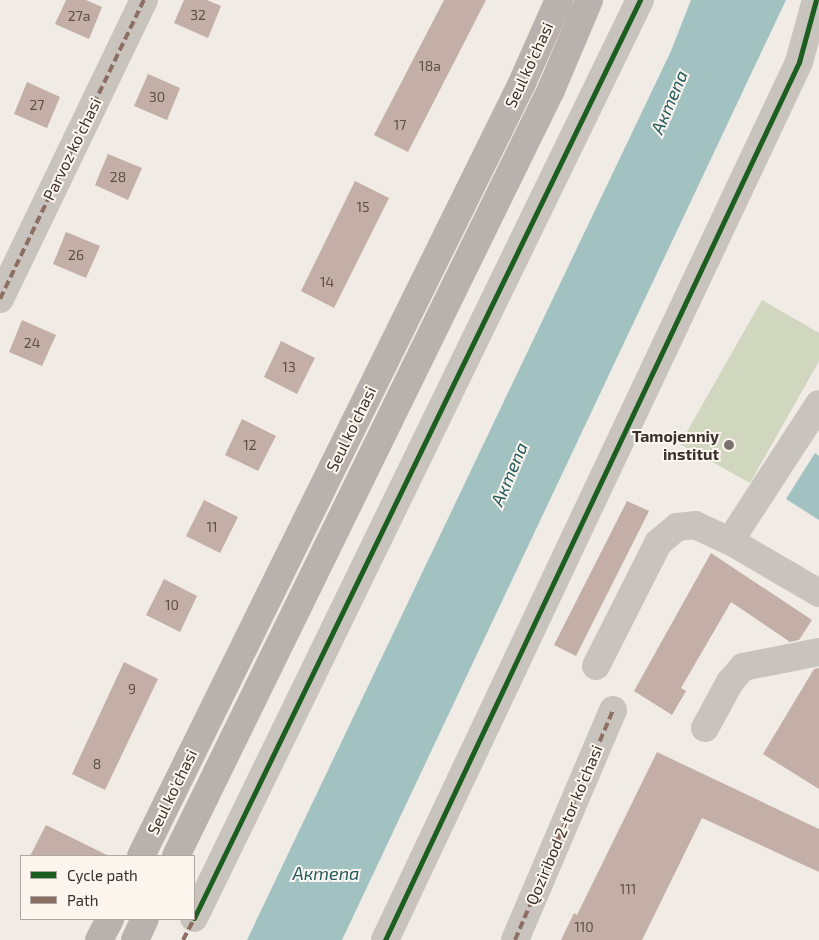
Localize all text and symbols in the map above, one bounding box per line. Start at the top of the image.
house number: 32 [190,7,206,23]
house number: 27a [68,8,90,24]
street label: Seul ko'chasi [501,19,557,111]
house number: 18a [419,58,441,74]
water label: Актепа [646,67,692,137]
house number: 30 [149,89,165,105]
street label: Parvoz ko'chasi [39,95,105,203]
house number: 27 [29,97,45,113]
house number: 17 [394,117,406,133]
house number: 28 [110,169,126,185]
house number: 15 [356,199,370,215]
house number: 26 [68,247,84,263]
house number: 14 [320,274,334,290]
house number: 24 [24,335,40,351]
house number: 13 [282,359,296,375]
street label: Seul ko'chasi [322,383,380,475]
place label: Tamojenniy institut [632,426,719,464]
house number: 12 [243,437,257,453]
water label: Актепа [486,439,532,509]
marker: Tamojenniy institut [723,439,735,451]
house number: 11 [206,519,218,535]
house number: 10 [165,597,179,613]
house number: 9 [128,681,136,697]
street label: Qoziribod 2-tor ko‘chasi [522,742,606,908]
street label: Seul ko'chasi [143,746,201,838]
house number: 8 [93,756,101,772]
legend [20,855,195,920]
water label: Актепа [293,862,359,884]
text: Cycle path [67,866,138,884]
house number: 111 [620,881,636,897]
text: Path [67,891,98,909]
house number: 110 [574,919,594,935]

